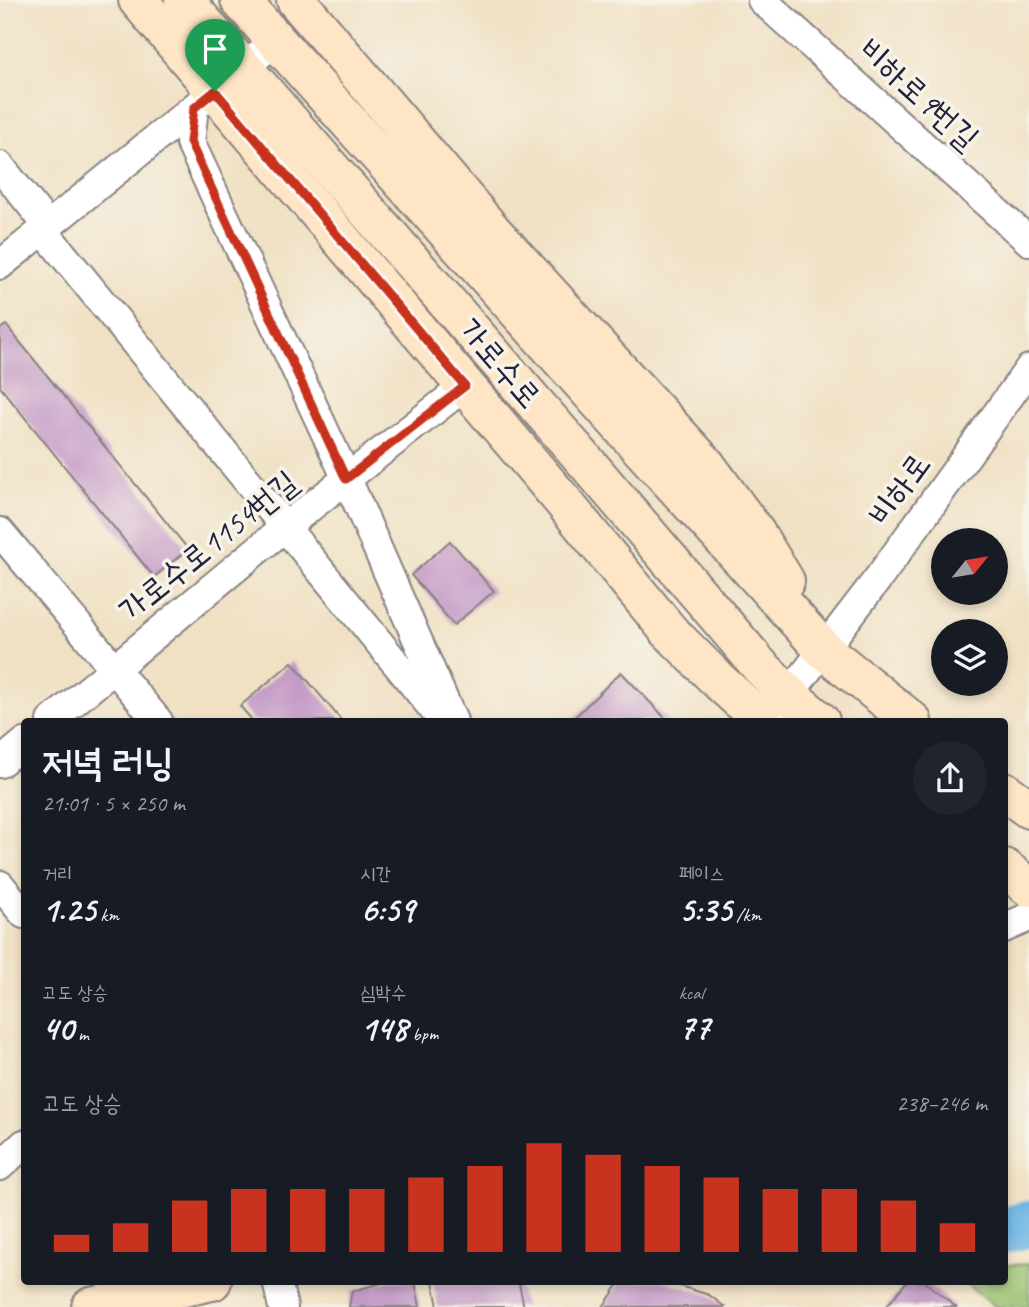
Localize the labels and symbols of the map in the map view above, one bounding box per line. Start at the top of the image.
pin [185,19,245,91]
street label: 비하로9번길 [850,29,988,159]
street label: 가로수로 [449,309,551,417]
street label: 비하로 [859,444,939,534]
street label: 가로수로1154번길 [110,461,306,631]
north arrow [931,528,1008,606]

